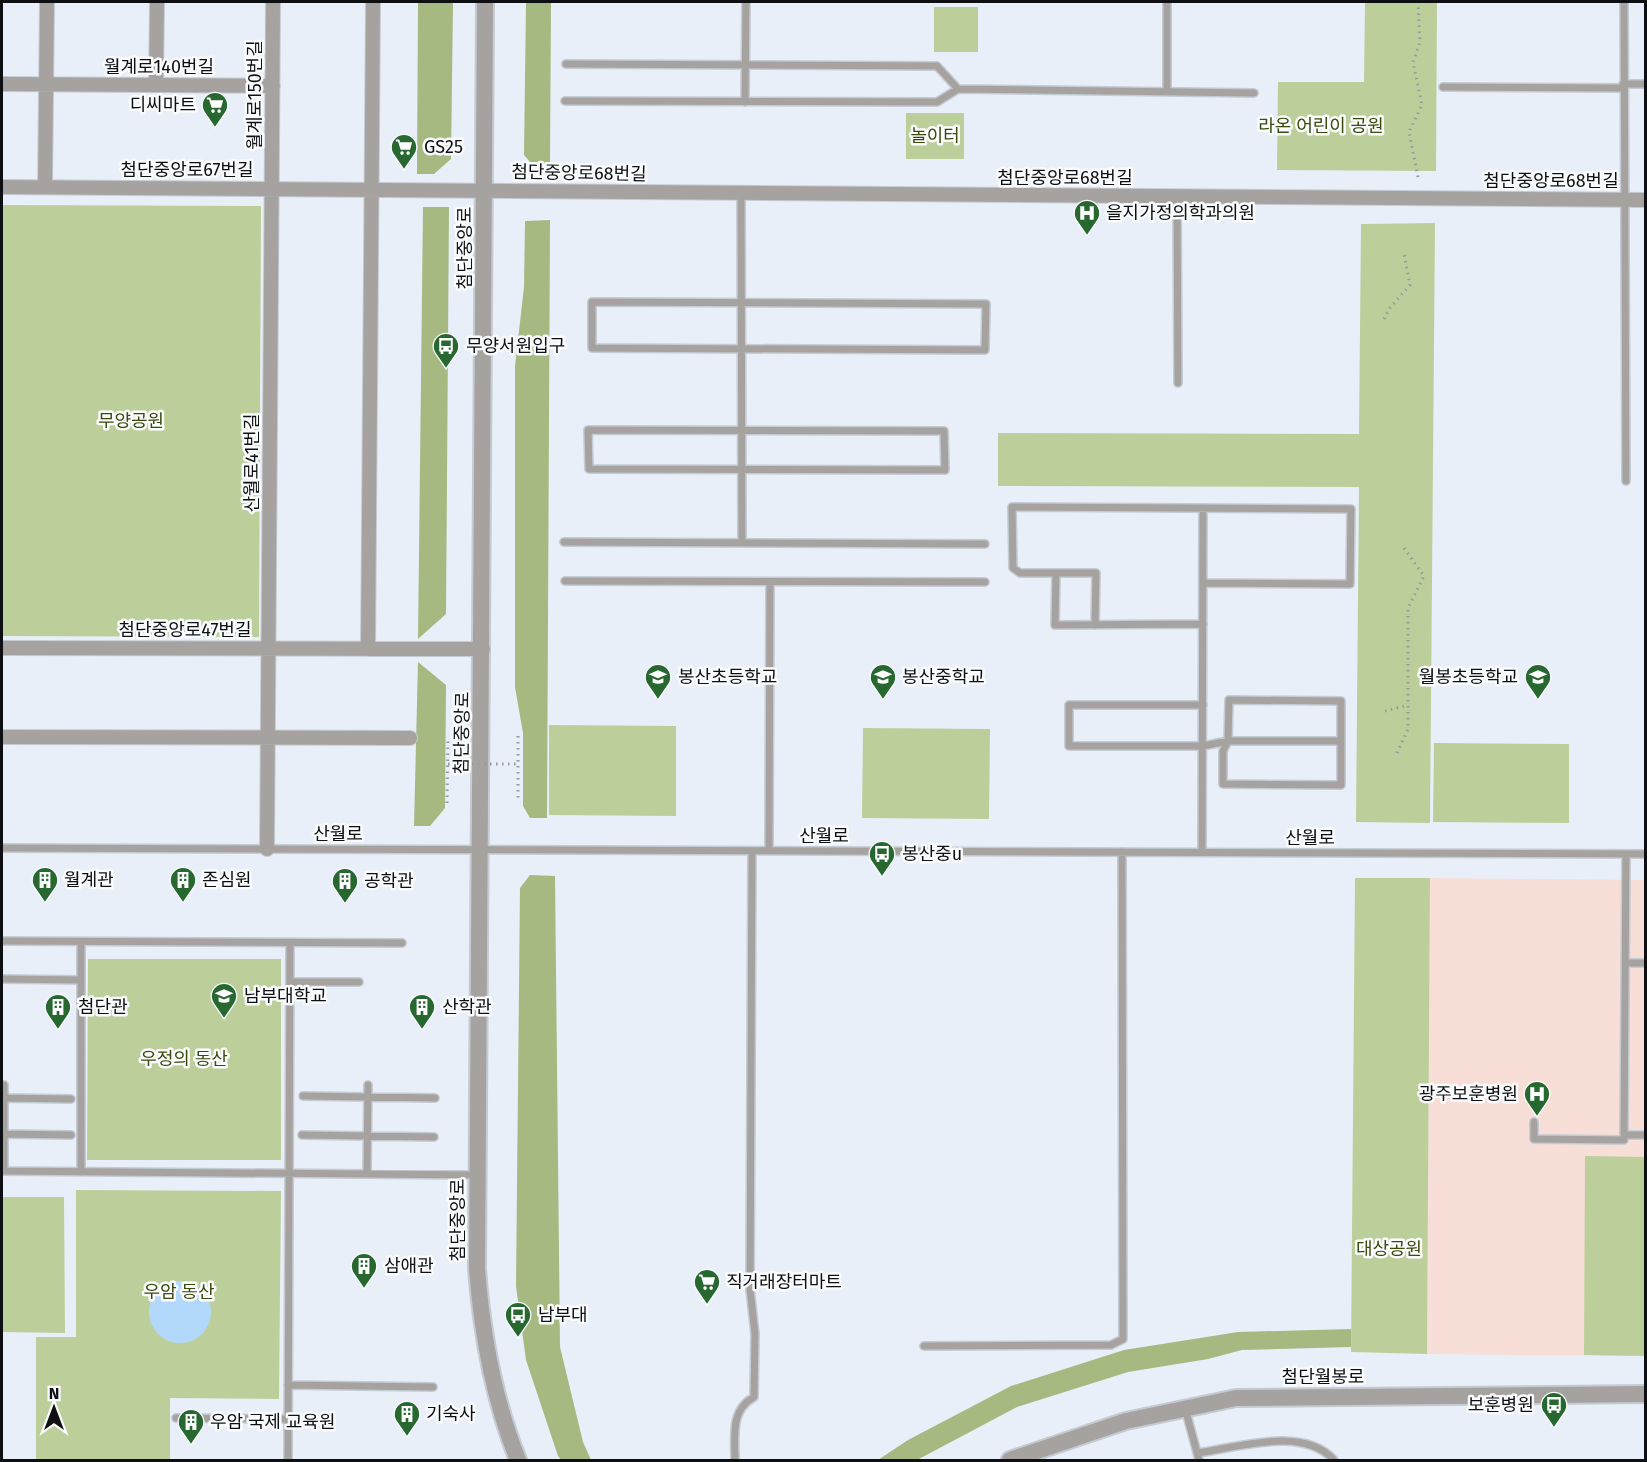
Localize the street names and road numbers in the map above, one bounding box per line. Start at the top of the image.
street label: 월계로150번길 [244,40,266,150]
street label: 월계로140번길 [104,56,214,78]
street label: 첨단중앙로67번길 [120,159,254,181]
street label: 첨단중앙로68번길 [511,161,647,185]
street label: 첨단중앙로68번길 [997,167,1133,189]
street label: 첨단중앙로68번길 [1483,170,1619,192]
street label: 첨단중앙로 [454,207,476,289]
street label: 산월로41번길 [241,413,263,513]
street label: 첨단중앙로47번길 [118,619,252,641]
street label: 첨단중앙로 [450,691,474,775]
street label: 산월로 [313,823,363,845]
street label: 산월로 [799,825,849,847]
street label: 산월로 [1285,827,1335,849]
street label: 첨단중앙로 [447,1179,469,1261]
street label: 첨단월봉로 [1282,1366,1364,1388]

